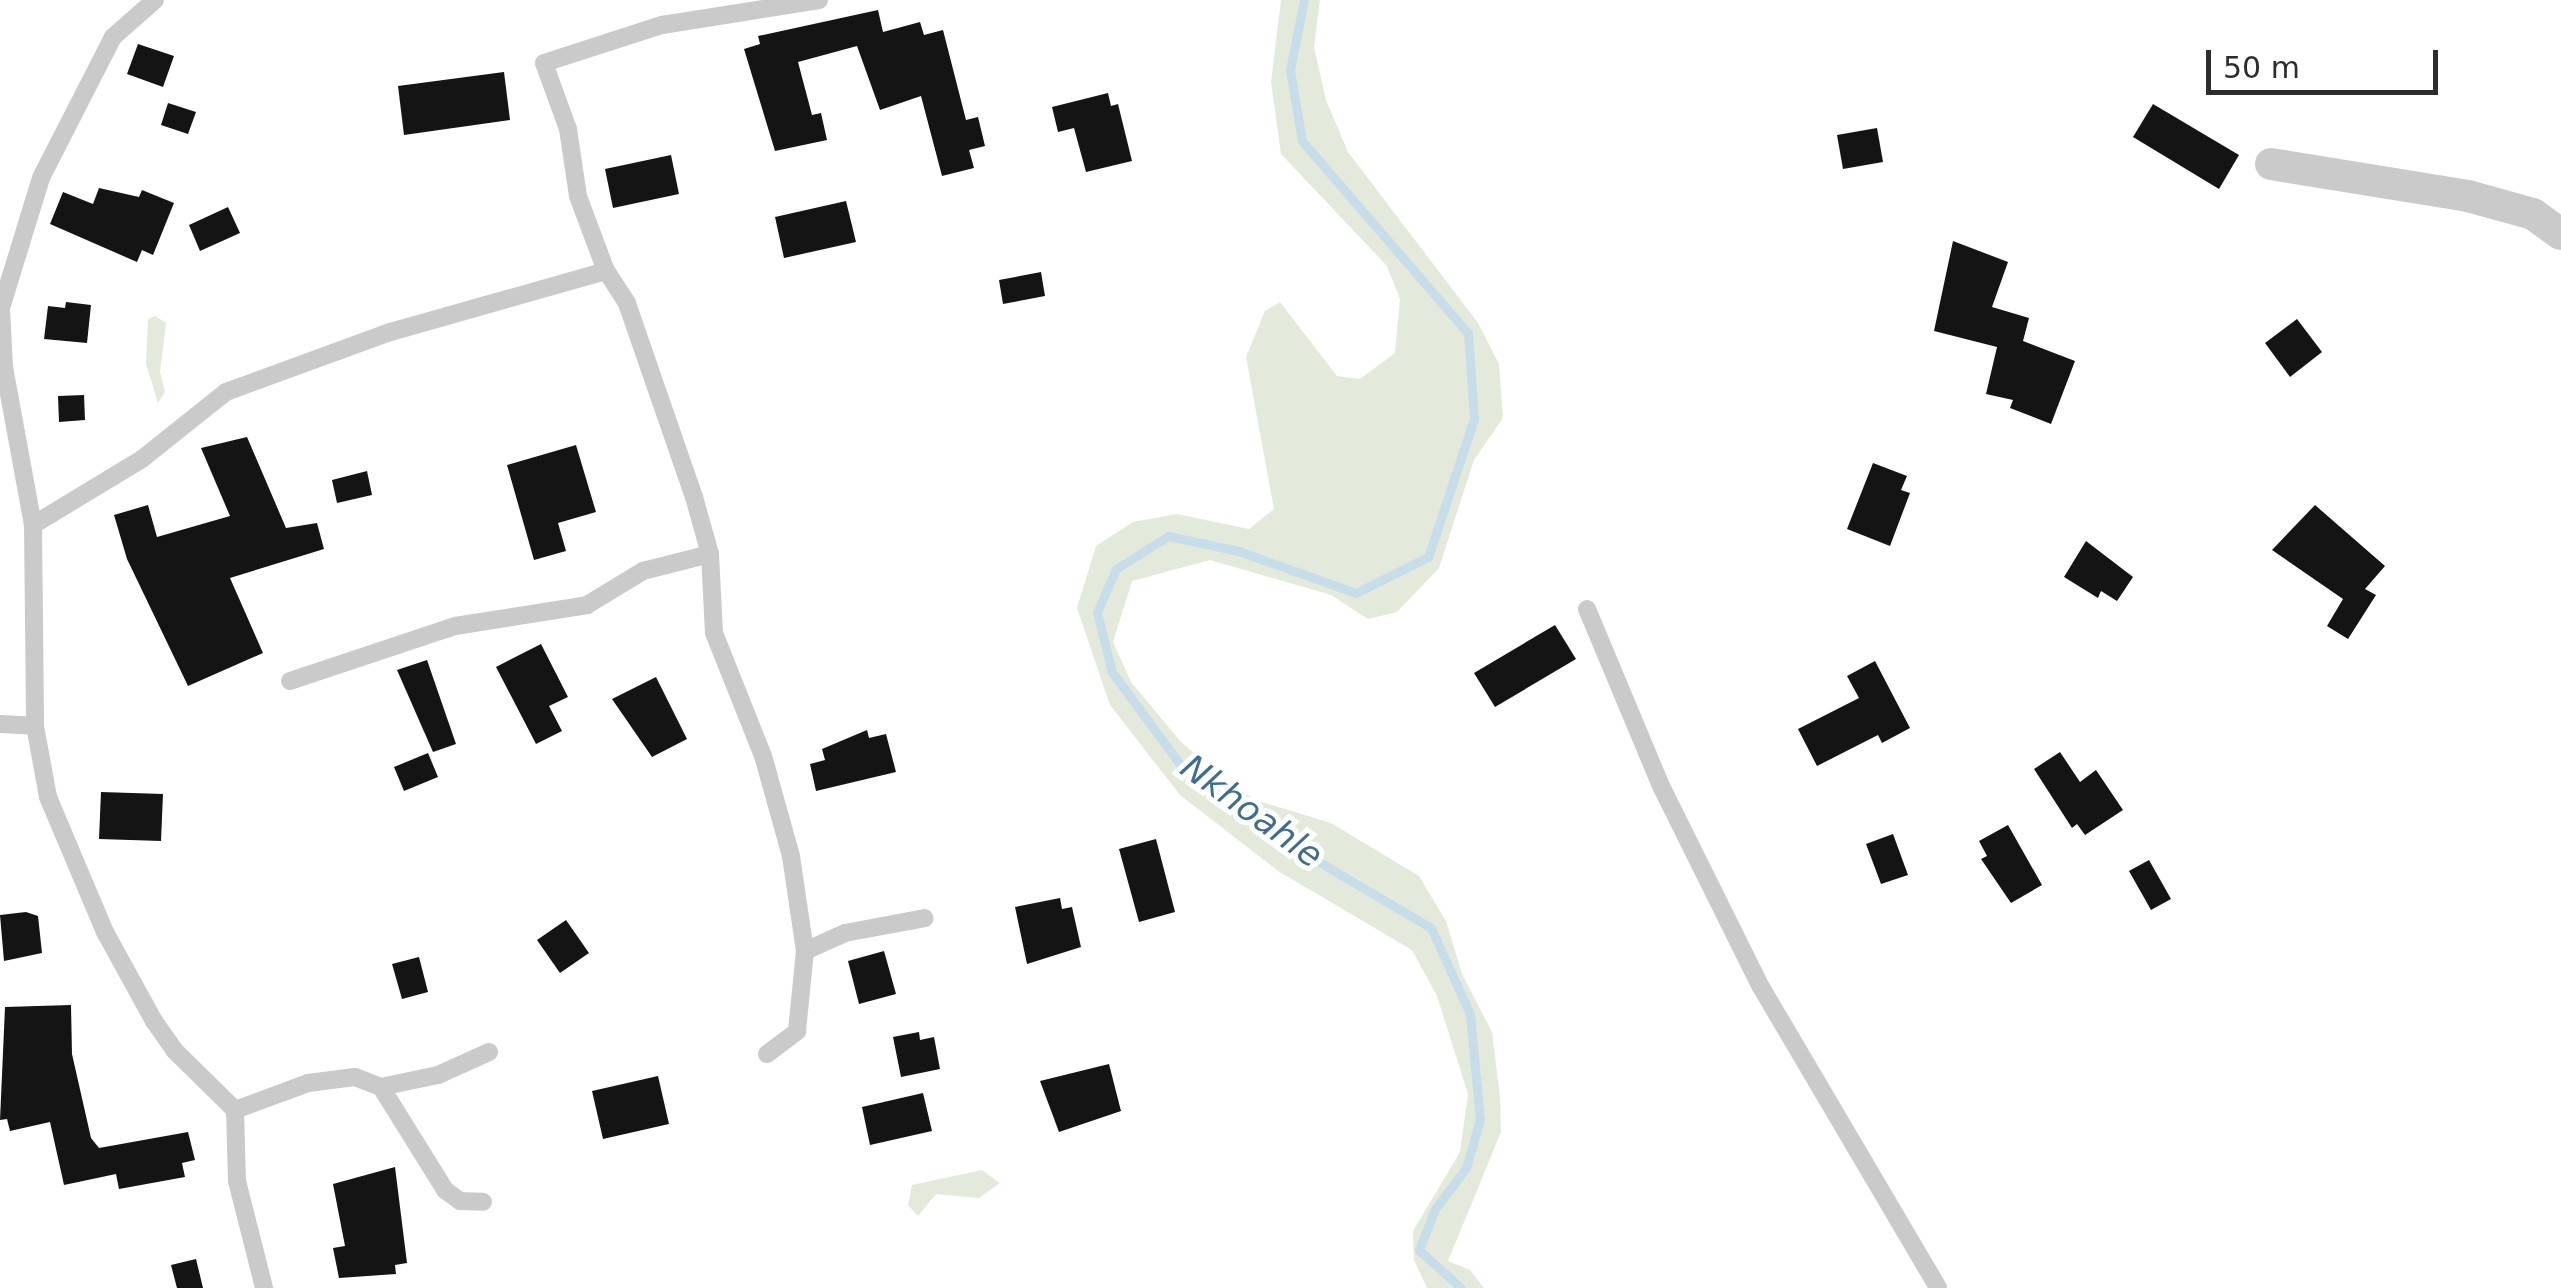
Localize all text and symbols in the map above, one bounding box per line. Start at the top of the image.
scale bar [2211,30,2444,92]
text: 50 m [2223,50,2300,85]
water label: Nkhoahle [1173,746,1331,876]

